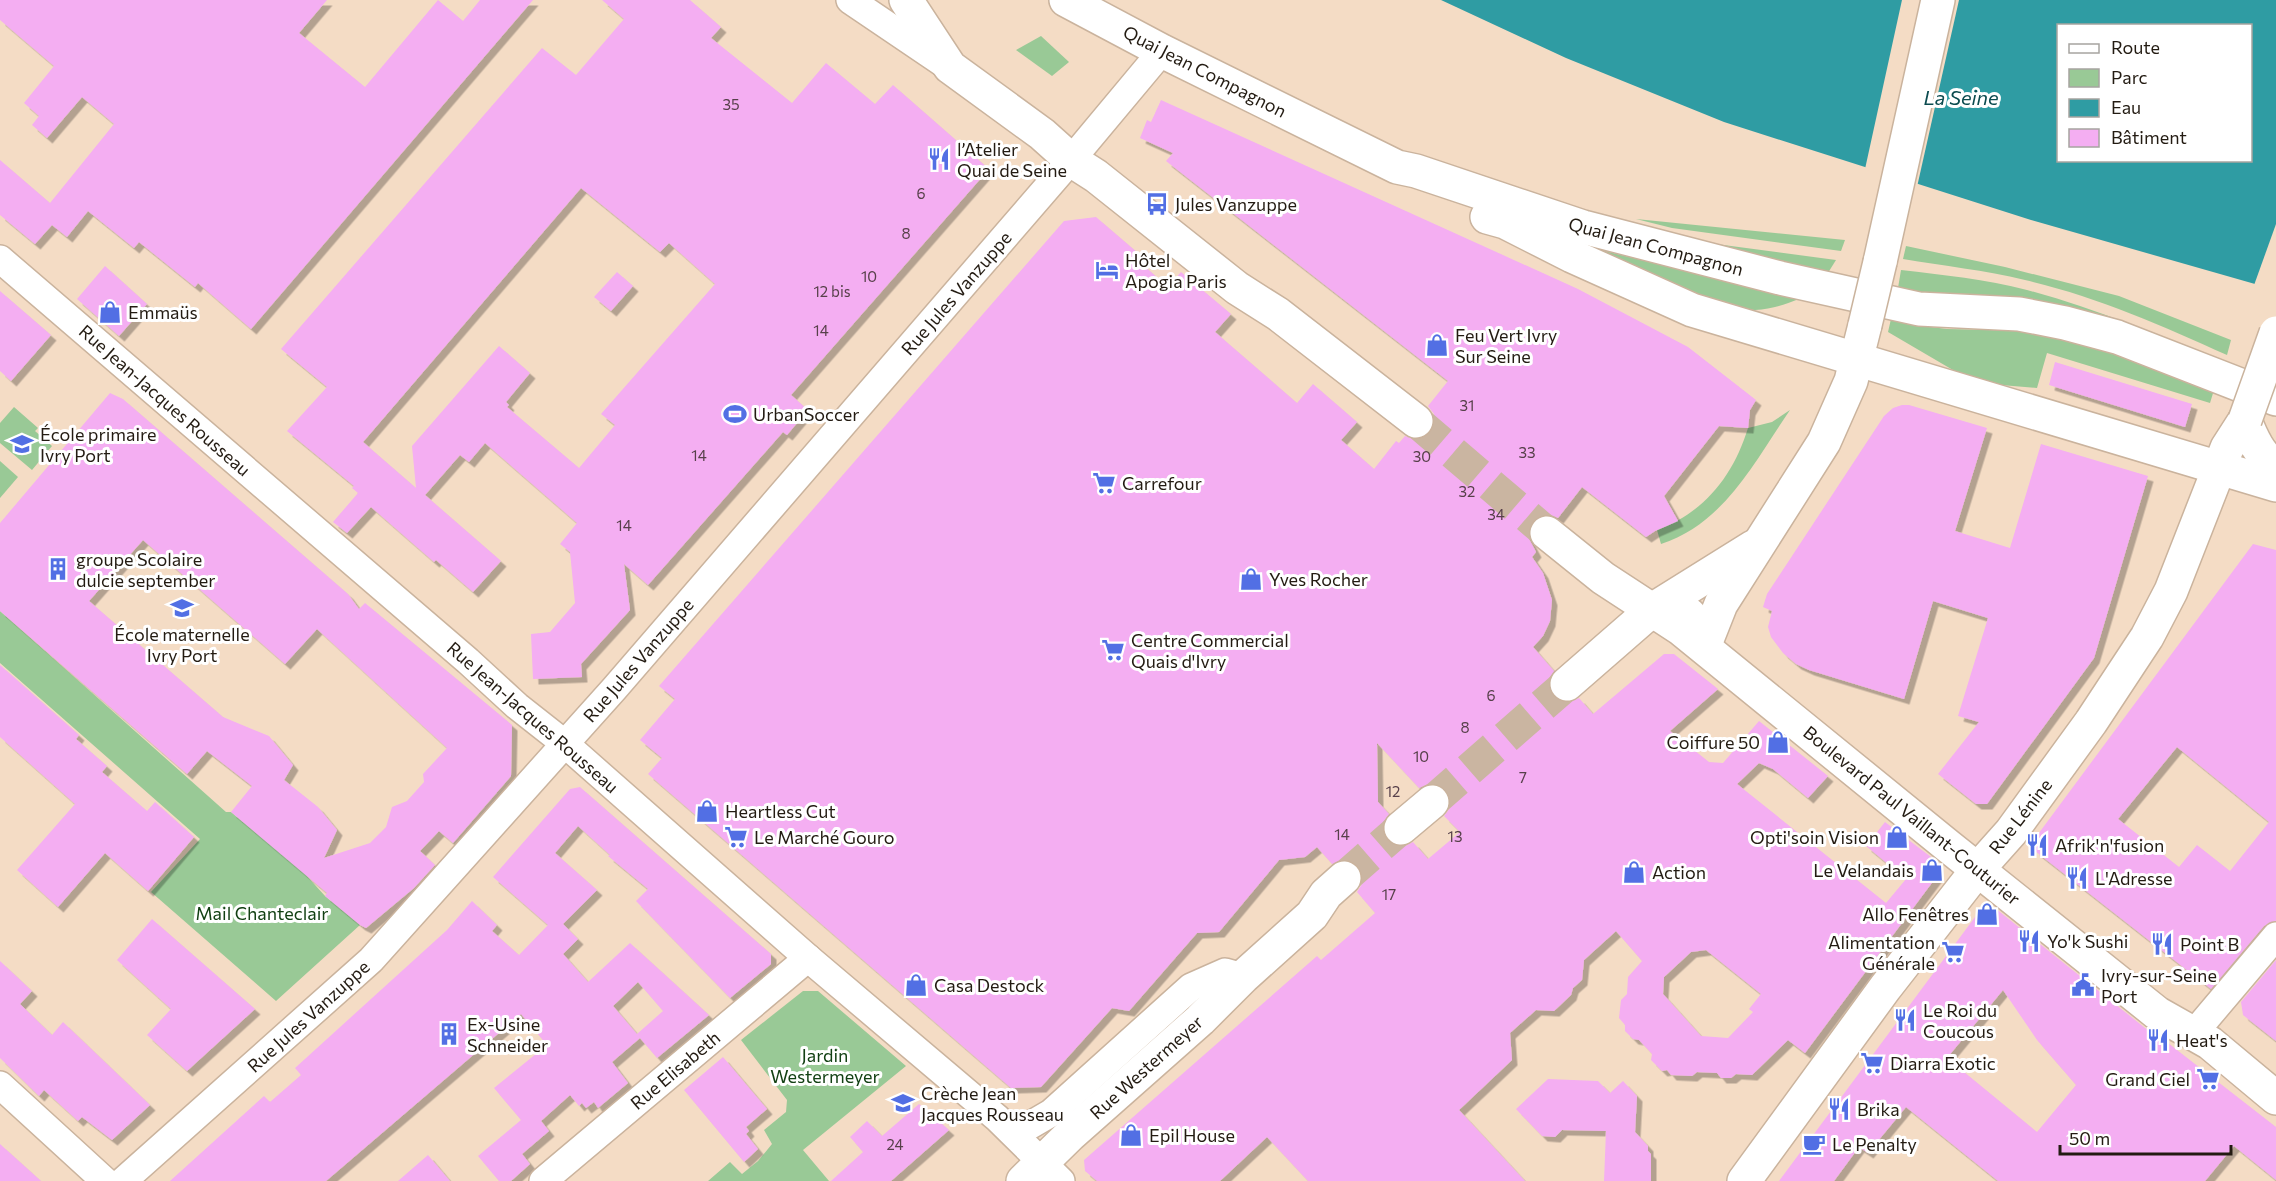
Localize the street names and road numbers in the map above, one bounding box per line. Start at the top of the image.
street label: Quai Jean Compagnon [1120,20,1290,122]
street label: Quai Jean Compagnon [1566,212,1746,280]
street label: Rue Jules Vanzuppe [896,227,1016,359]
street label: Rue Jean-Jacques Rousseau [75,320,255,480]
street label: Rue Jules Vanzuppe [578,594,698,726]
street label: Rue Jean-Jacques Rousseau [443,637,623,797]
street label: Boulevard Paul Vaillant-Couturier [1799,721,2025,909]
street label: Rue Lénine [1984,774,2056,858]
street label: Rue Jules Vanzuppe [242,955,374,1077]
street label: Rue Westermeyer [1085,1011,1207,1123]
street label: Rue Elisabeth [626,1026,724,1114]

